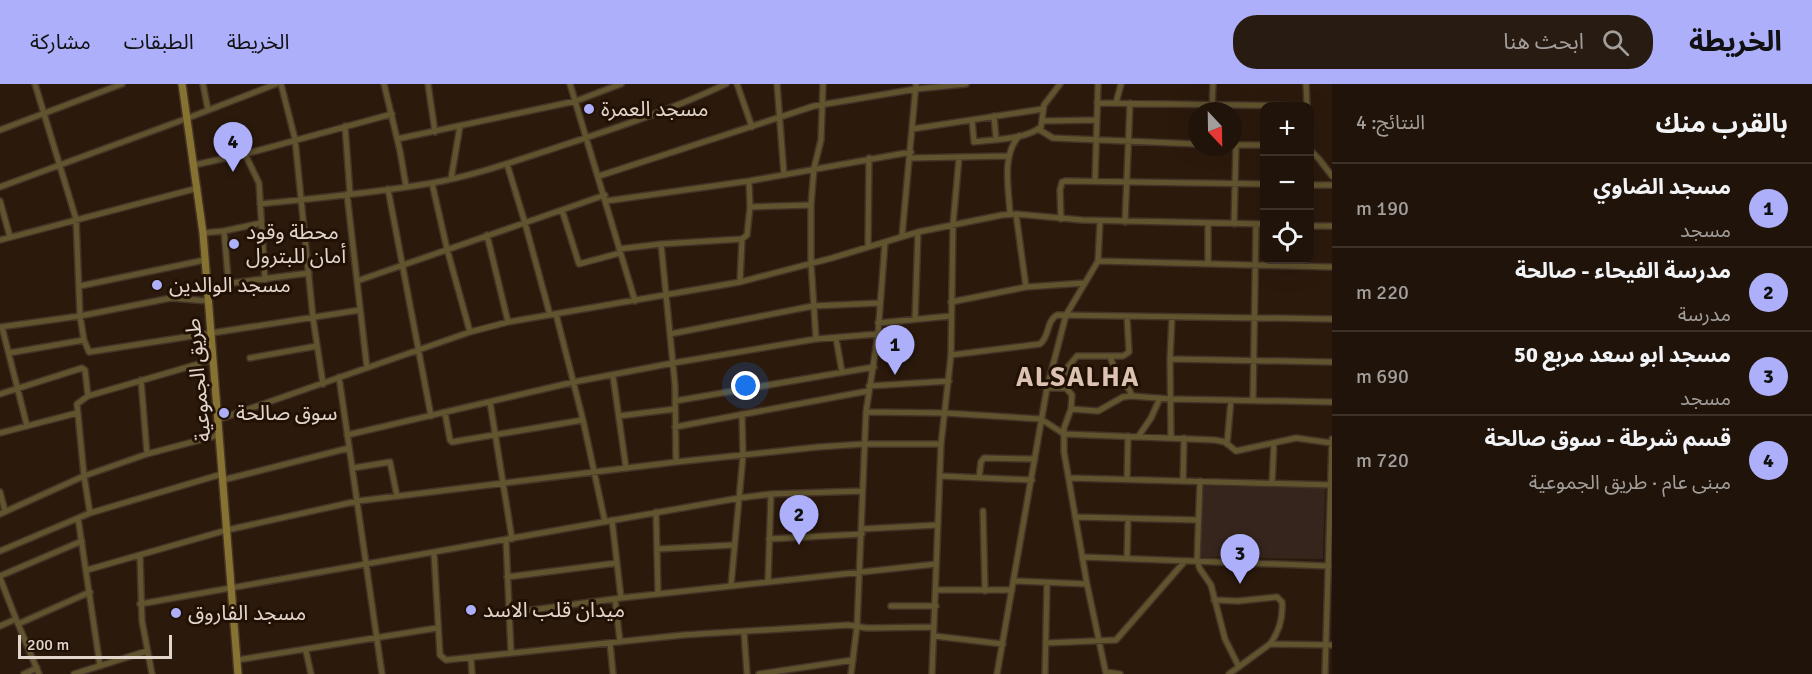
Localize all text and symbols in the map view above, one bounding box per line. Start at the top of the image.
search box [1233,15,1653,69]
text: الخريطة [1689,25,1782,59]
icon: search [1599,26,1632,59]
text: ابحث هنا [1503,28,1584,55]
text: مشاركة [30,29,91,55]
text: الطبقات [124,29,194,55]
text: الخريطة [227,29,290,55]
place label: مسجد العمرة [601,96,709,122]
marker: مسجد العمرة [582,102,596,116]
north arrow [1188,102,1242,156]
map controls [1260,102,1314,264]
button: + [1260,102,1314,156]
text: بالقرب منك [1656,108,1788,140]
text: النتائج: 4 [1356,110,1425,135]
pin: 4 [214,122,252,172]
button: − [1260,156,1314,210]
text: مسجد الضاوي [1593,173,1731,200]
text: 190 m [1356,196,1409,221]
text: 1 [1763,196,1774,221]
button: locate [1260,210,1314,264]
text: مسجد [1680,218,1731,243]
place label: محطة وقود أمان للبترول [246,219,346,269]
marker: محطة وقود أمان للبترول [227,237,241,251]
text: مدرسة الفيحاء - صالحة [1515,257,1731,284]
place label: مسجد الوالدين [169,272,291,298]
marker: مسجد الوالدين [150,278,164,292]
text: 220 m [1356,280,1409,305]
text: 2 [1763,280,1774,305]
text: مدرسة [1678,302,1731,327]
street label: طريق الجموعية [180,317,216,443]
pin: 1 [876,326,914,375]
text: مسجد ابو سعد مربع 50 [1514,341,1731,368]
district label: ALSALHA [1016,361,1140,394]
text: 690 m [1356,364,1409,389]
text: 3 [1763,364,1774,389]
your location [731,371,760,400]
text: مسجد [1680,386,1731,411]
place label: سوق صالحة [236,400,337,426]
marker: سوق صالحة [217,406,231,420]
text: قسم شرطة - سوق صالحة [1484,425,1731,452]
text: 720 m [1356,448,1409,473]
text: 4 [1763,448,1774,473]
text: مبنى عام · طريق الجموعية [1529,470,1731,495]
pin: 2 [780,496,818,545]
pin: 3 [1220,534,1260,584]
place label: ميدان قلب الاسد [483,597,625,623]
place label: مسجد الفاروق [188,600,306,626]
marker: ميدان قلب الاسد [464,603,478,617]
marker: مسجد الفاروق [169,606,183,620]
scale bar [18,632,172,660]
text: 200 m [27,635,69,655]

